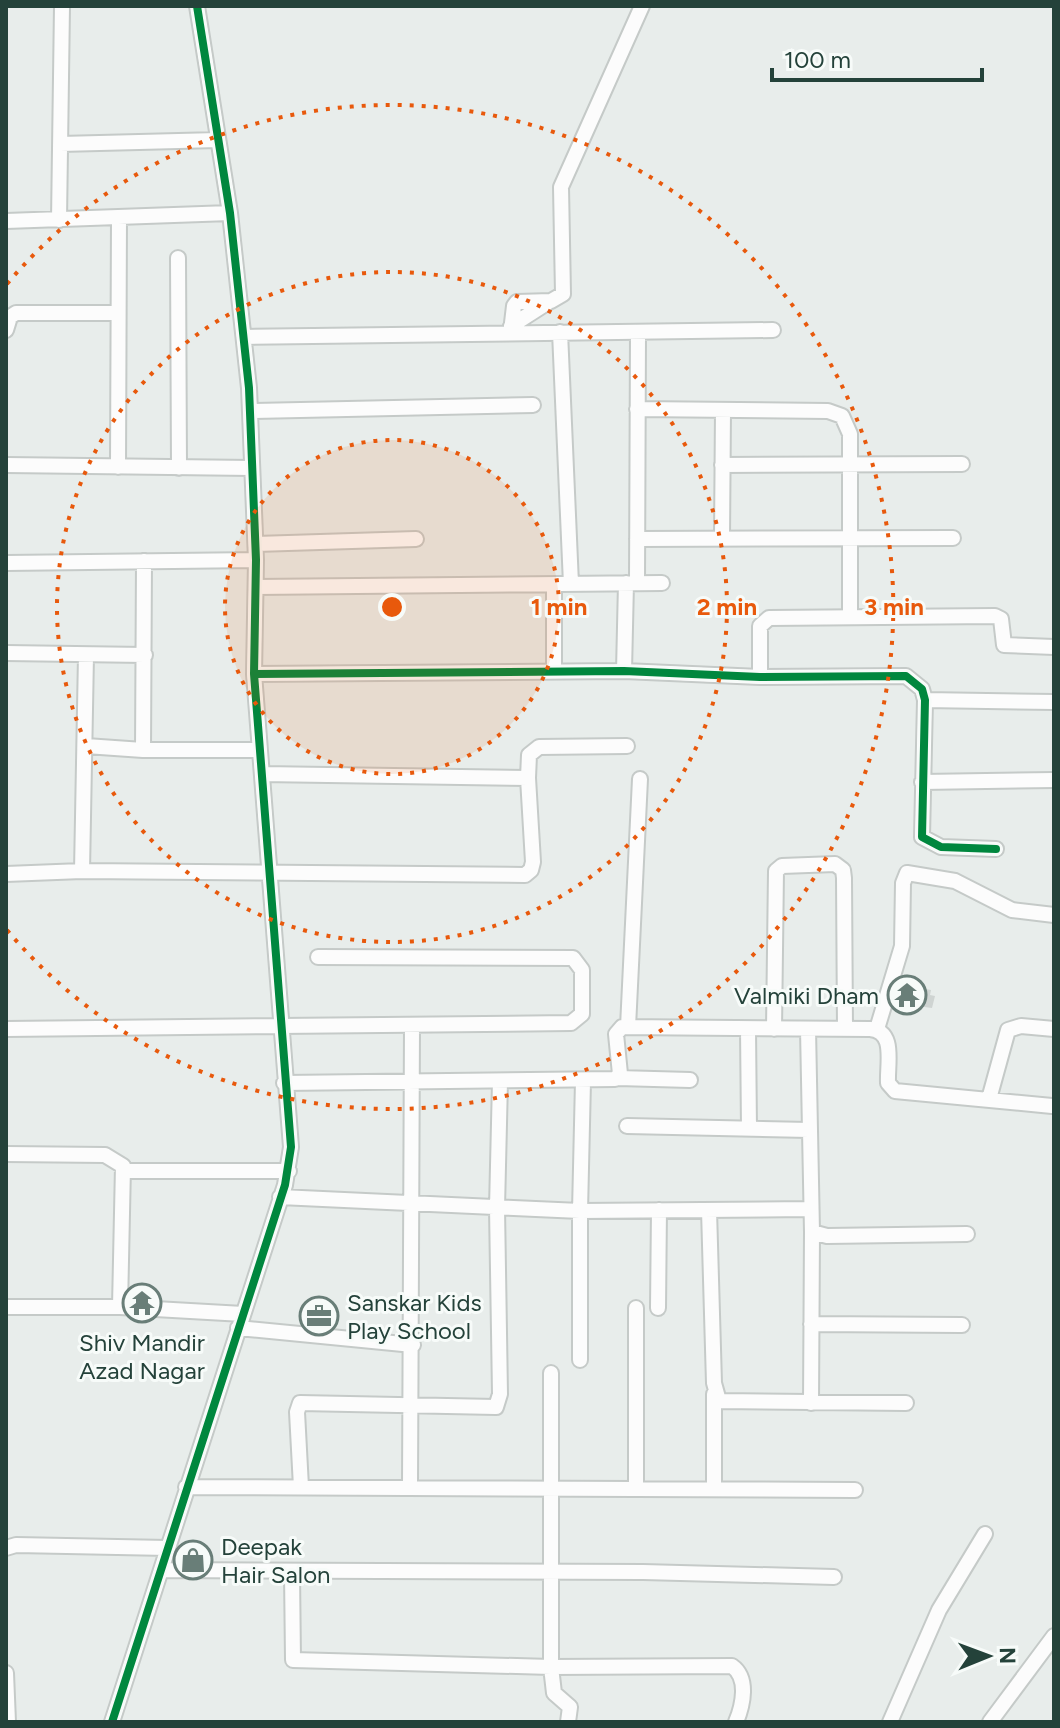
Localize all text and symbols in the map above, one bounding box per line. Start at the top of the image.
scale bar [772,32,982,82]
text: 100 m [784,45,851,74]
text: 1 min [531,592,587,621]
text: 2 min [697,592,757,621]
text: 3 min [864,592,924,621]
centre of rings [378,593,406,621]
temple icon: Valmiki Dham [886,974,928,1016]
place label: Valmiki Dham [734,981,879,1010]
temple icon: Shiv Mandir Azad Nagar [121,1282,163,1324]
place label: Sanskar Kids Play School [347,1288,482,1345]
office icon: Sanskar Kids Play School [298,1295,340,1337]
place label: Shiv Mandir Azad Nagar [79,1328,205,1385]
place label: Deepak Hair Salon [221,1532,330,1589]
shop icon: Deepak Hair Salon [172,1539,214,1581]
north arrow [948,1616,1028,1696]
text: N [994,1647,1021,1664]

